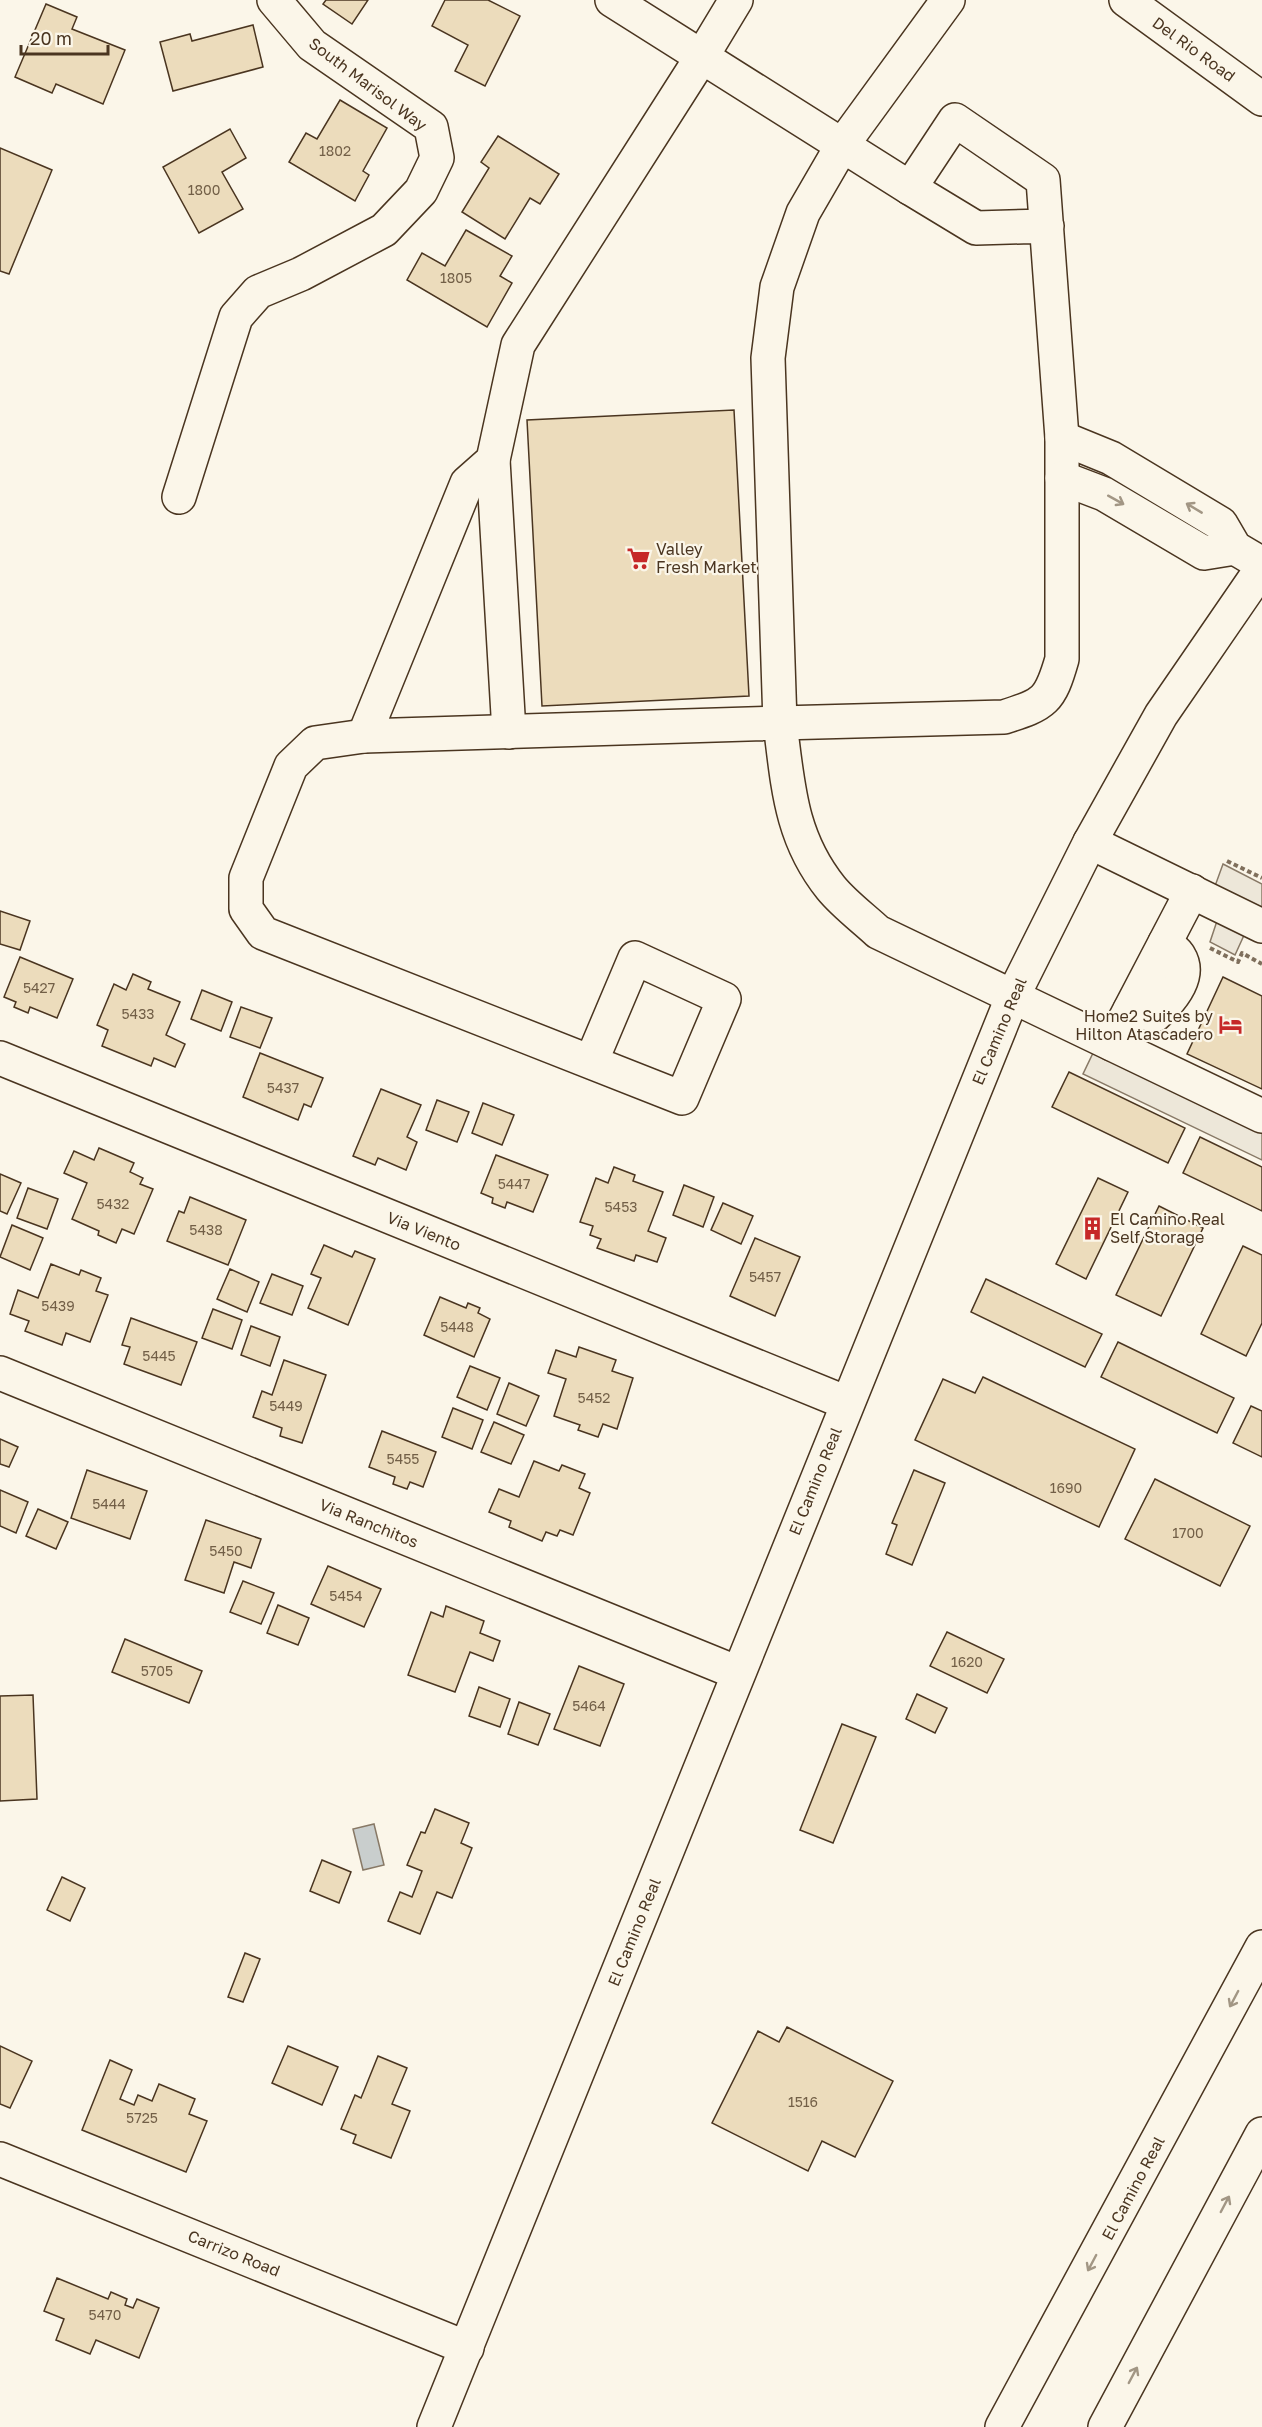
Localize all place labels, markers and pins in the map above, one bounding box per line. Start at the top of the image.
place label: Valley Fresh Market [656,539,757,577]
supermarket icon: Valley Fresh Market [625,545,651,571]
place label: Home2 Suites by Hilton Atascadero [1075,1006,1213,1044]
hotel icon: Home2 Suites by Hilton Atascadero [1218,1012,1244,1038]
place label: El Camino Real Self Storage [1110,1209,1225,1247]
building icon: El Camino Real Self Storage [1079,1215,1105,1241]

